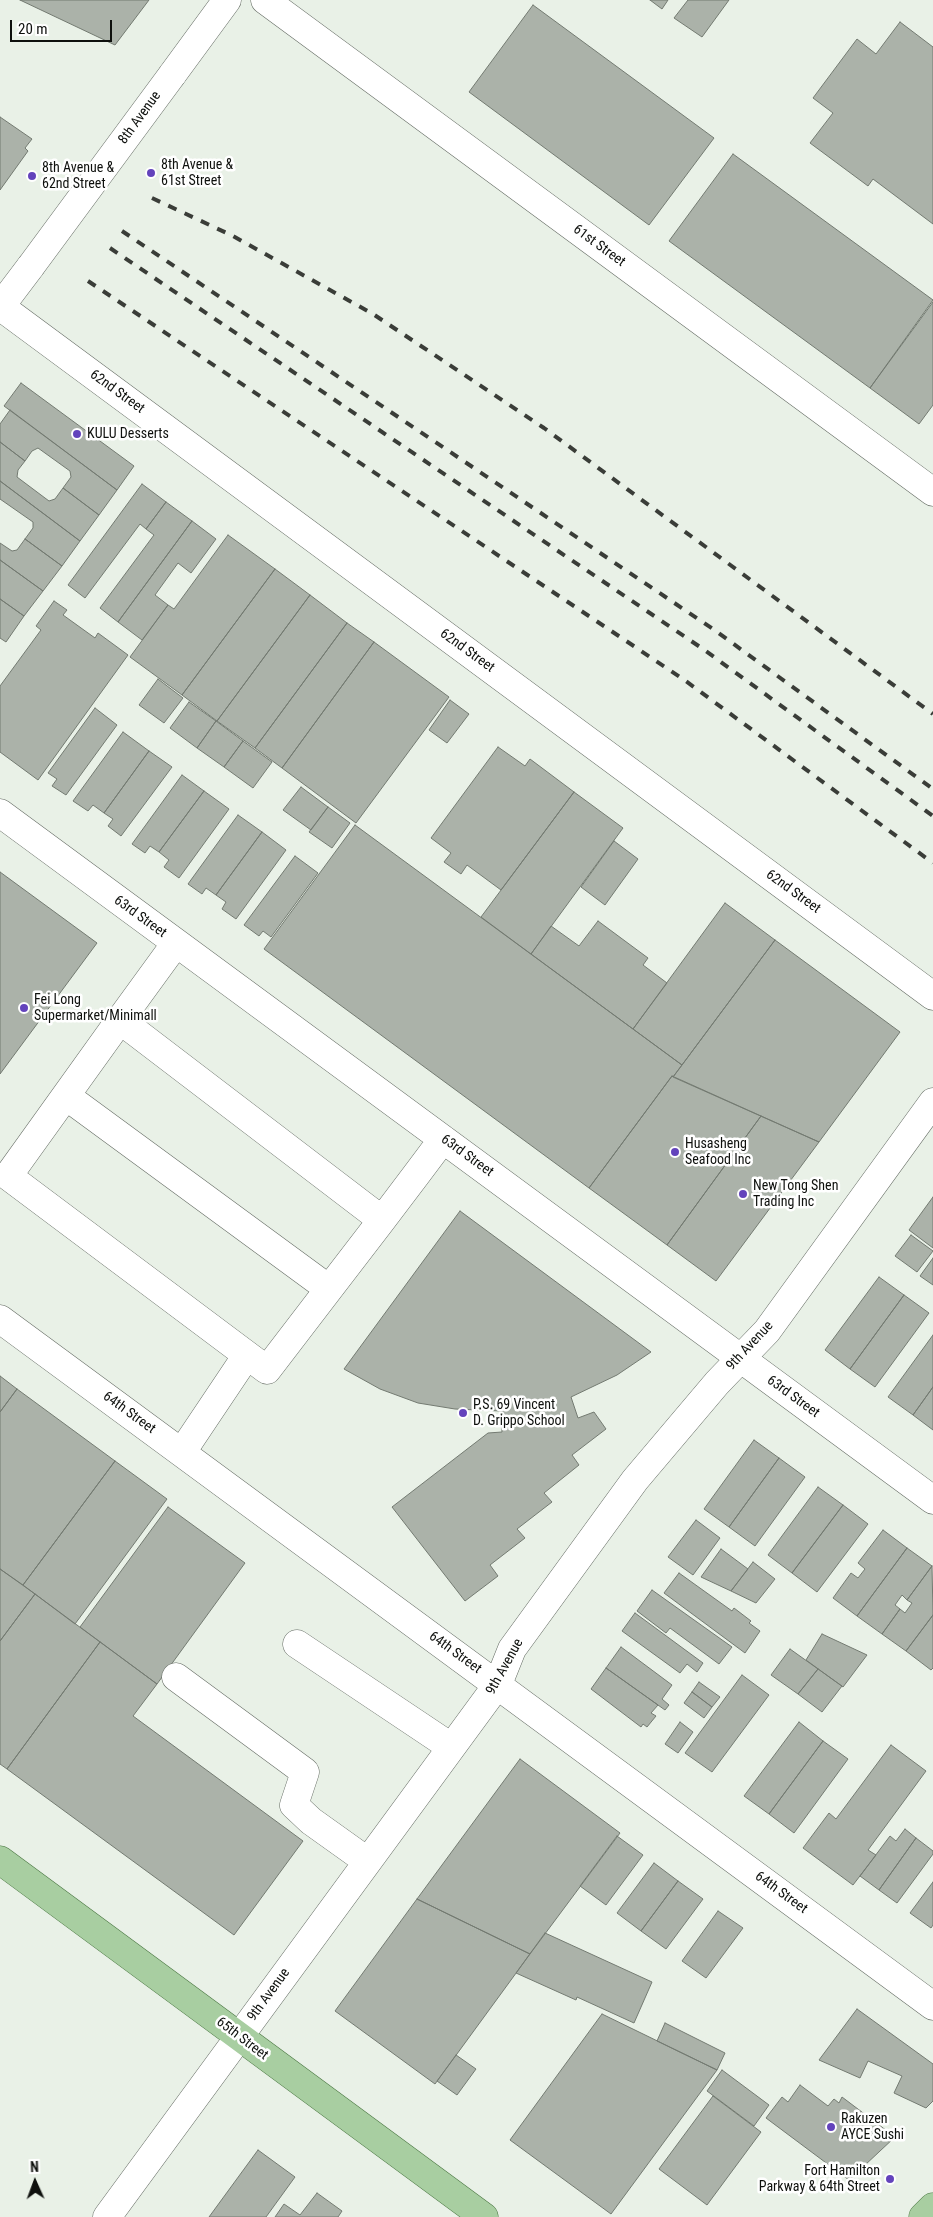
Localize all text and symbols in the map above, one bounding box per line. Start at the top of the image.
scale bar [12,10,115,42]
text: 20 m [18,20,48,38]
street label: 8th Avenue [115,88,165,148]
place label: 8th Avenue & 61st Street [161,157,233,190]
place label: 8th Avenue & 62nd Street [42,160,114,192]
marker: 8th Avenue & 61st Street [145,167,157,179]
marker: 8th Avenue & 62nd Street [26,170,38,182]
street label: 61st Street [570,221,628,271]
street label: 62nd Street [86,367,148,417]
place label: KULU Desserts [87,426,169,442]
marker: KULU Desserts [71,428,83,440]
street label: 62nd Street [436,626,498,676]
street label: 62nd Street [762,867,824,917]
street label: 63rd Street [110,892,170,942]
place label: Fei Long Supermarket/Minimall [34,992,157,1024]
marker: Fei Long Supermarket/Minimall [18,1002,30,1014]
street label: 63rd Street [437,1131,497,1181]
place label: Husasheng Seafood Inc [685,1136,751,1168]
marker: Husasheng Seafood Inc [669,1146,681,1158]
place label: New Tong Shen Trading Inc [753,1178,838,1210]
marker: New Tong Shen Trading Inc [737,1188,749,1200]
street label: 9th Avenue [723,1318,777,1374]
street label: 63rd Street [763,1372,823,1422]
street label: 64th Street [99,1388,159,1438]
place label: P.S. 69 Vincent D. Grippo School [473,1397,565,1430]
marker: P.S. 69 Vincent D. Grippo School [457,1407,469,1419]
street label: 64th Street [425,1628,485,1678]
street label: 9th Avenue [483,1636,527,1698]
street label: 64th Street [751,1868,811,1918]
street label: 9th Avenue [244,1965,294,2025]
street label: 65th Street [213,2014,271,2064]
place label: Rakuzen AYCE Sushi [841,2111,904,2144]
marker: Rakuzen AYCE Sushi [825,2121,837,2133]
north arrow [10,2157,60,2207]
text: N [30,2159,39,2175]
place label: Fort Hamilton Parkway & 64th Street [759,2163,880,2196]
marker: Fort Hamilton Parkway & 64th Street [884,2173,896,2185]

